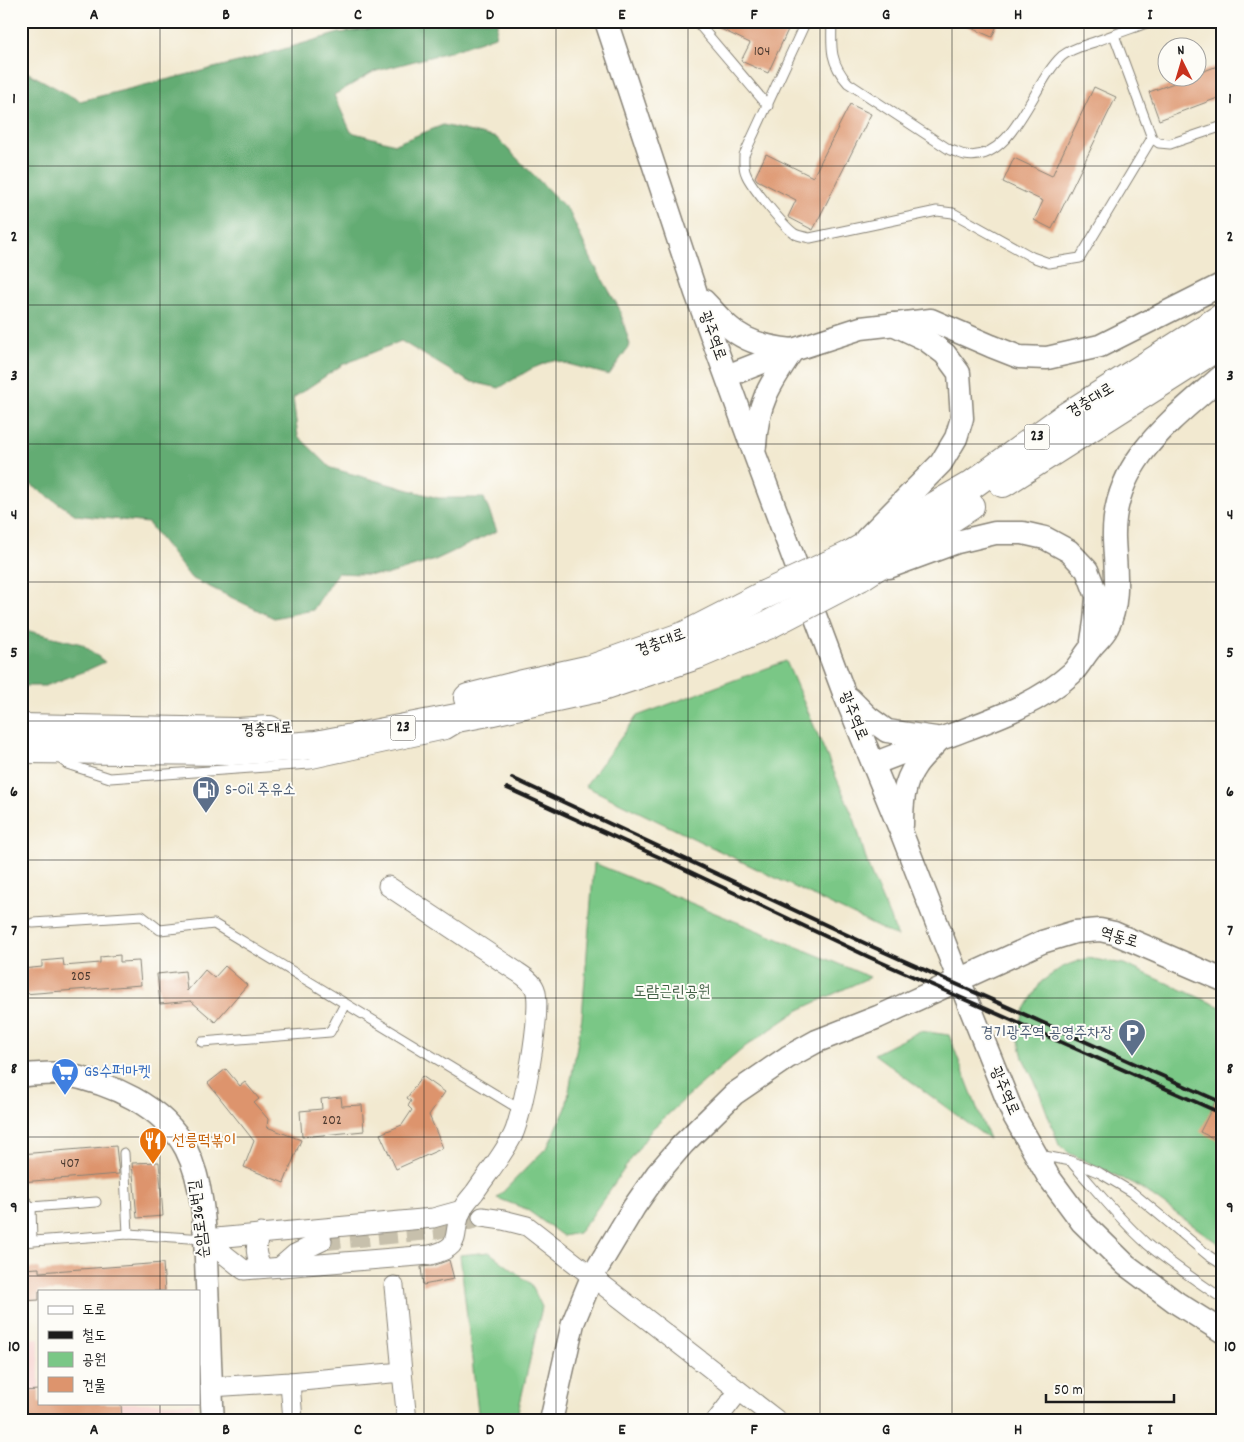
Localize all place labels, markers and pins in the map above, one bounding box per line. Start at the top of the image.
fuel station icon: S-Oil 주유소 [191,775,221,814]
place label: S-Oil 주유소 [225,779,296,802]
parking icon: 경기광주역 공영주차장 [1117,1018,1147,1057]
place label: 경기광주역 공영주차장 [981,1022,1113,1045]
supermarket icon: GS수퍼마켓 [50,1057,80,1096]
place label: GS수퍼마켓 [84,1061,151,1084]
restaurant icon: 선릉떡볶이 [138,1126,168,1165]
place label: 선릉떡볶이 [172,1130,236,1153]

